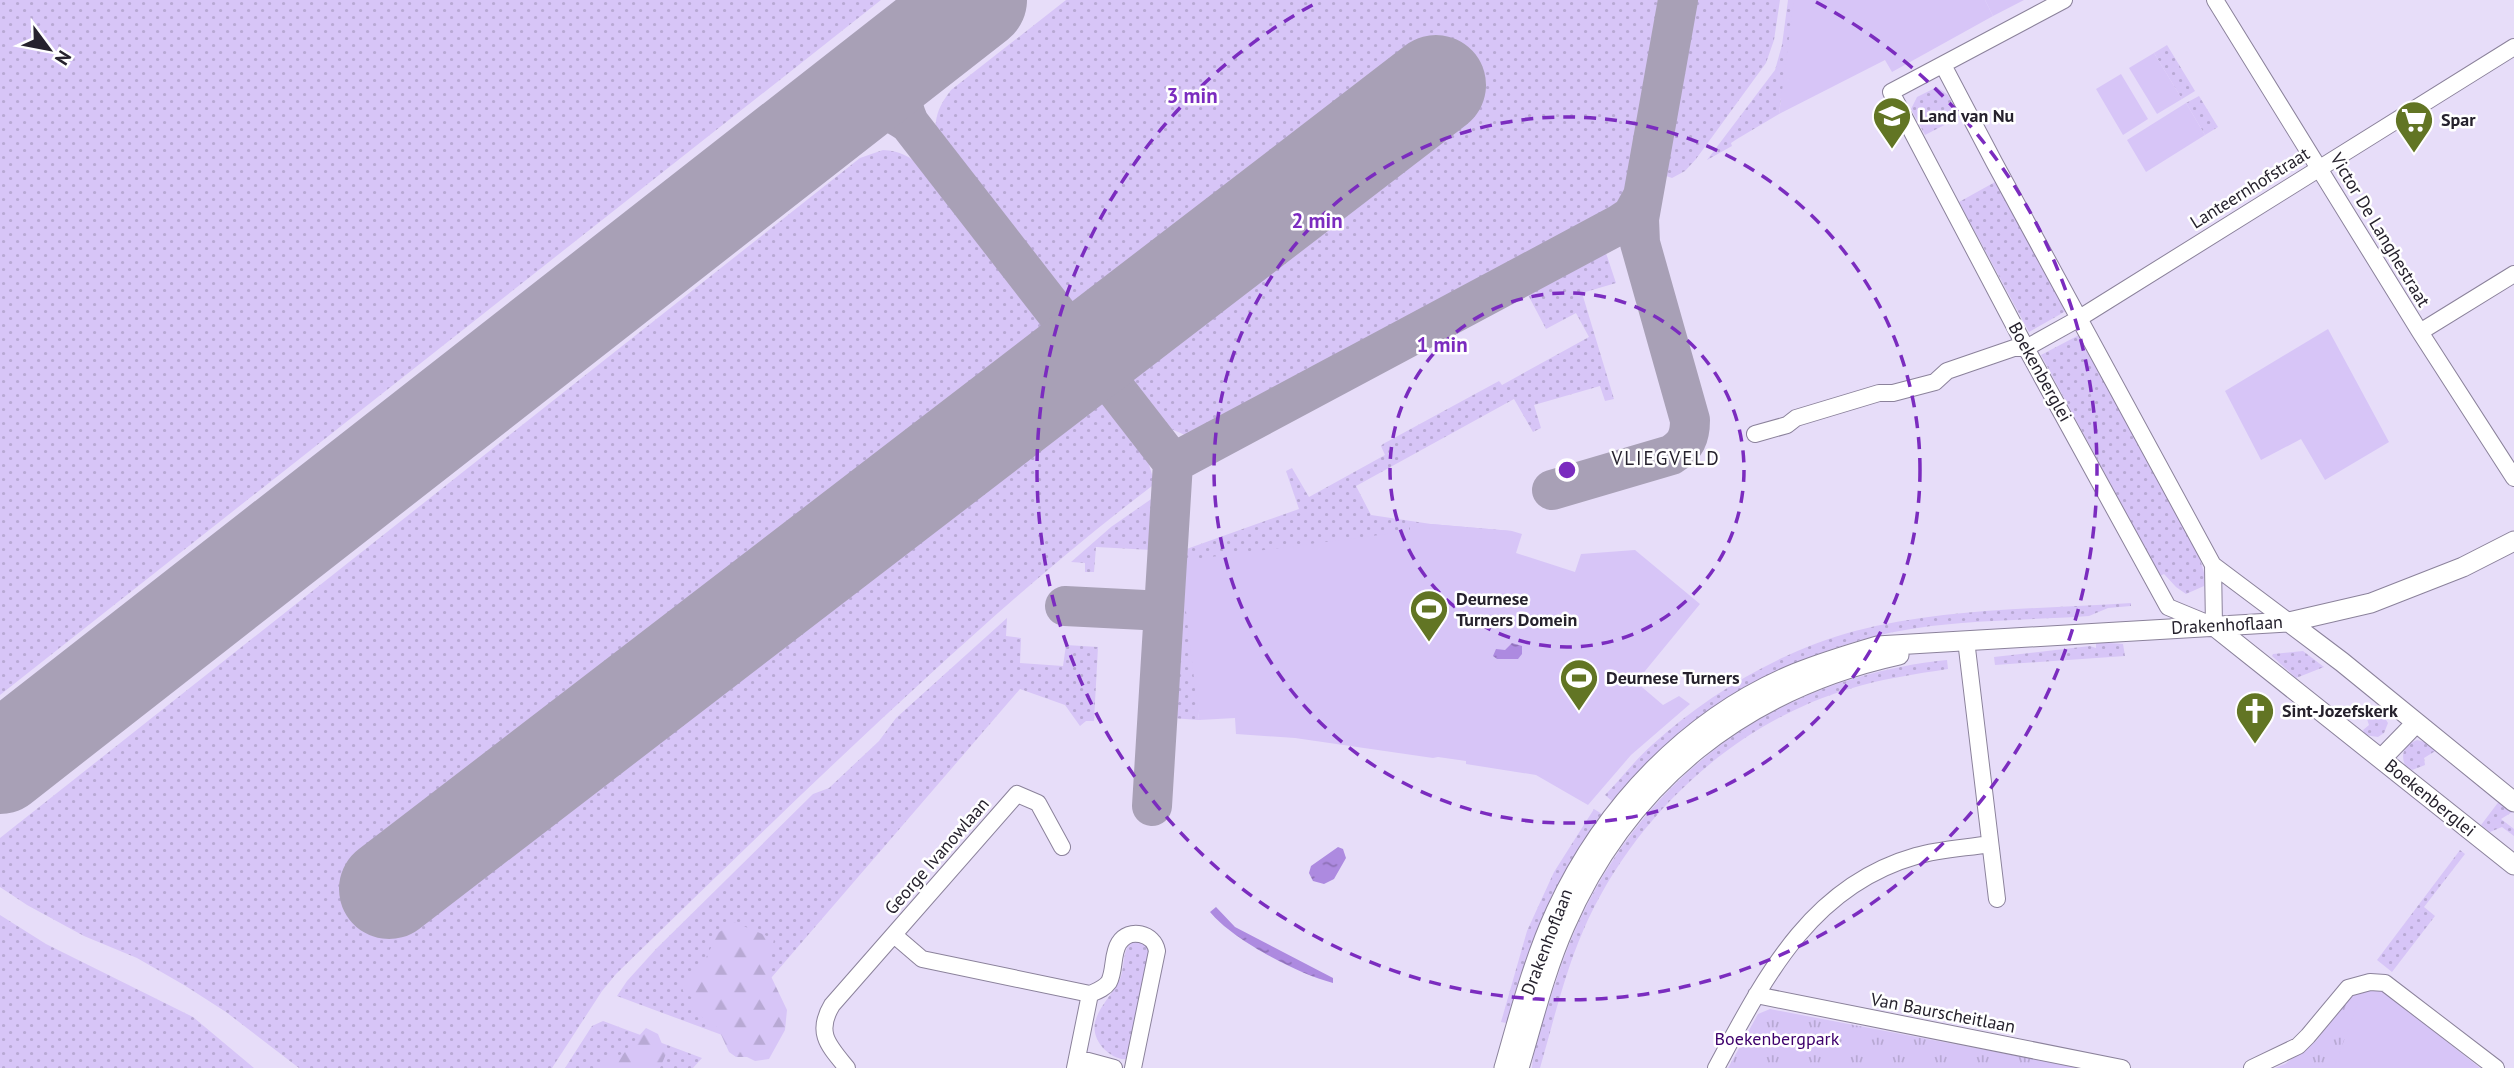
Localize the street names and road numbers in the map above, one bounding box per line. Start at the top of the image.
street label: Lanteernhofstraat [2186,142,2314,233]
street label: Victor De Langhestraat [2325,148,2435,311]
street label: Boekenberglei [2004,318,2077,426]
street label: Drakenhoflaan [2170,610,2283,639]
street label: Boekenberglei [2380,754,2481,841]
street label: George Ivanowlaan [880,792,994,919]
street label: Drakenhoflaan [1516,885,1577,998]
street label: Van Baurscheitlaan [1868,987,2017,1038]

